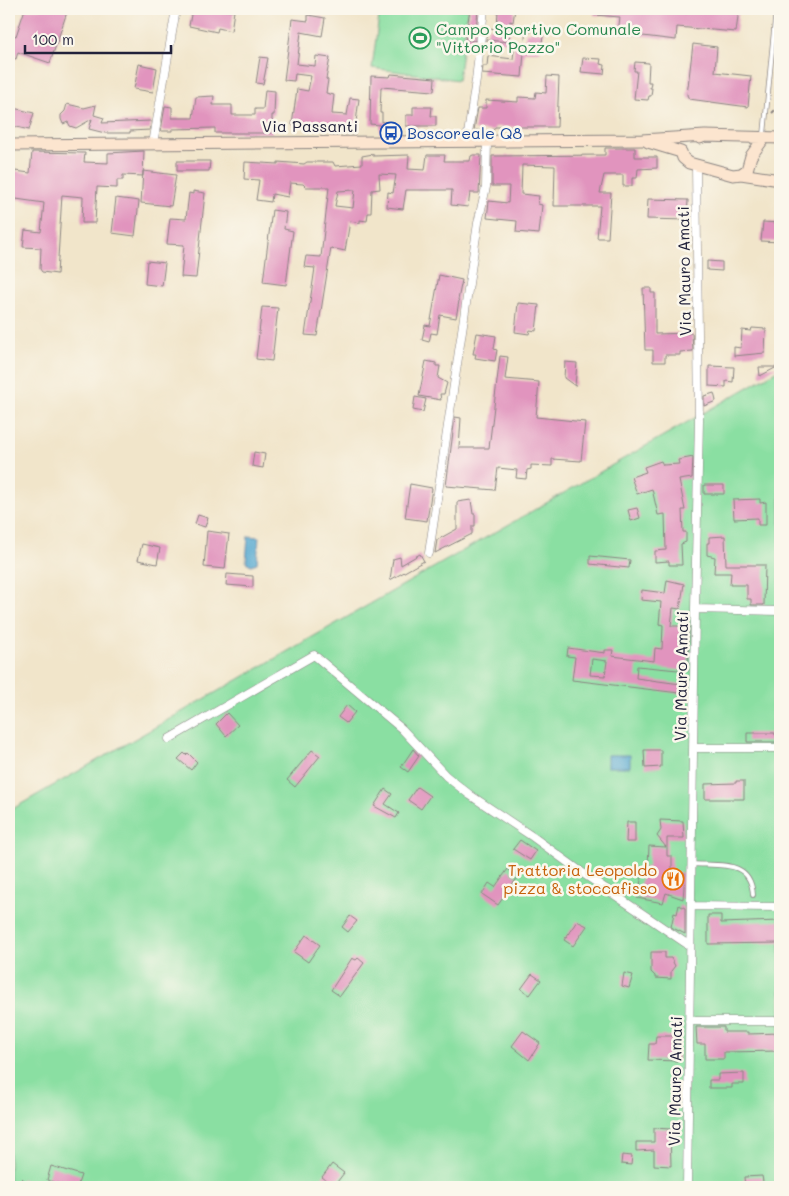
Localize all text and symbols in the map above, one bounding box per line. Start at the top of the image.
place label: Campo Sportivo Comunale "Vittorio Pozzo" [436,18,641,57]
scale bar [25,22,171,54]
sports icon: Campo Sportivo Comunale "Vittorio Pozzo" [408,26,432,50]
text: 100 m [32,29,74,49]
street label: Via Passanti [262,115,358,136]
bus stop icon: Boscoreale Q8 [379,121,403,145]
place label: Boscoreale Q8 [407,122,523,143]
street label: Via Mauro Amati [672,206,695,336]
street label: Via Mauro Amati [669,611,692,741]
place label: Trattoria Leopoldo pizza & stoccafisso [503,859,657,898]
restaurant icon: Trattoria Leopoldo pizza & stoccafisso [661,867,685,891]
street label: Via Mauro Amati [663,1016,686,1146]

